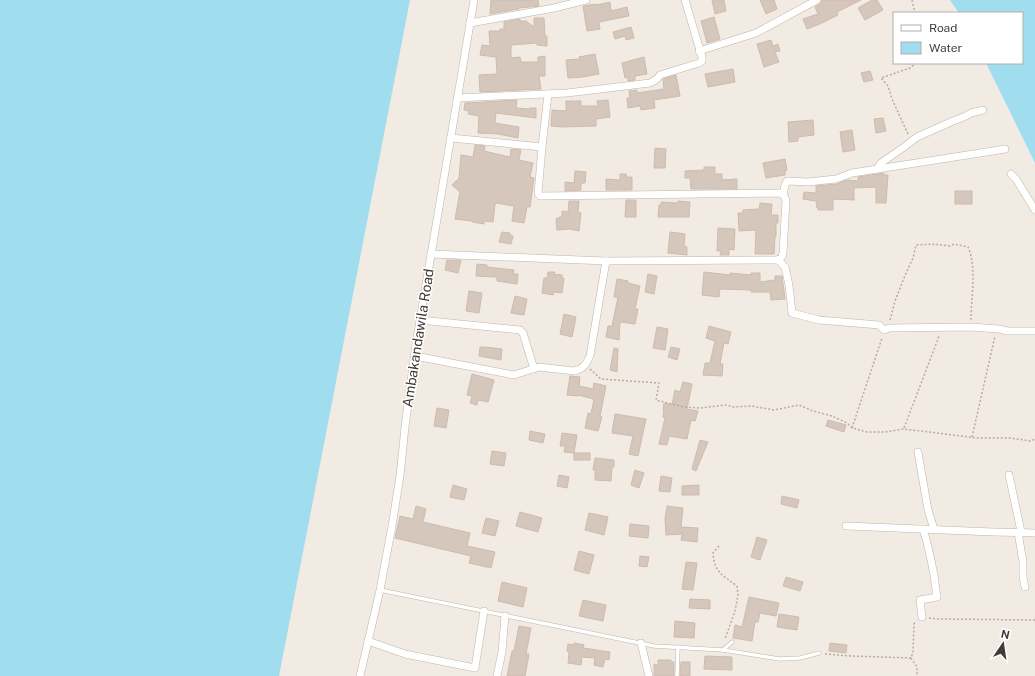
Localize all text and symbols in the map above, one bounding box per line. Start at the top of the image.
legend [893,12,1023,64]
text: Road [929,21,957,35]
text: Water [929,41,963,55]
street label: Ambakandawila Road [399,267,437,409]
north arrow [983,624,1023,664]
text: N [1000,627,1011,641]

